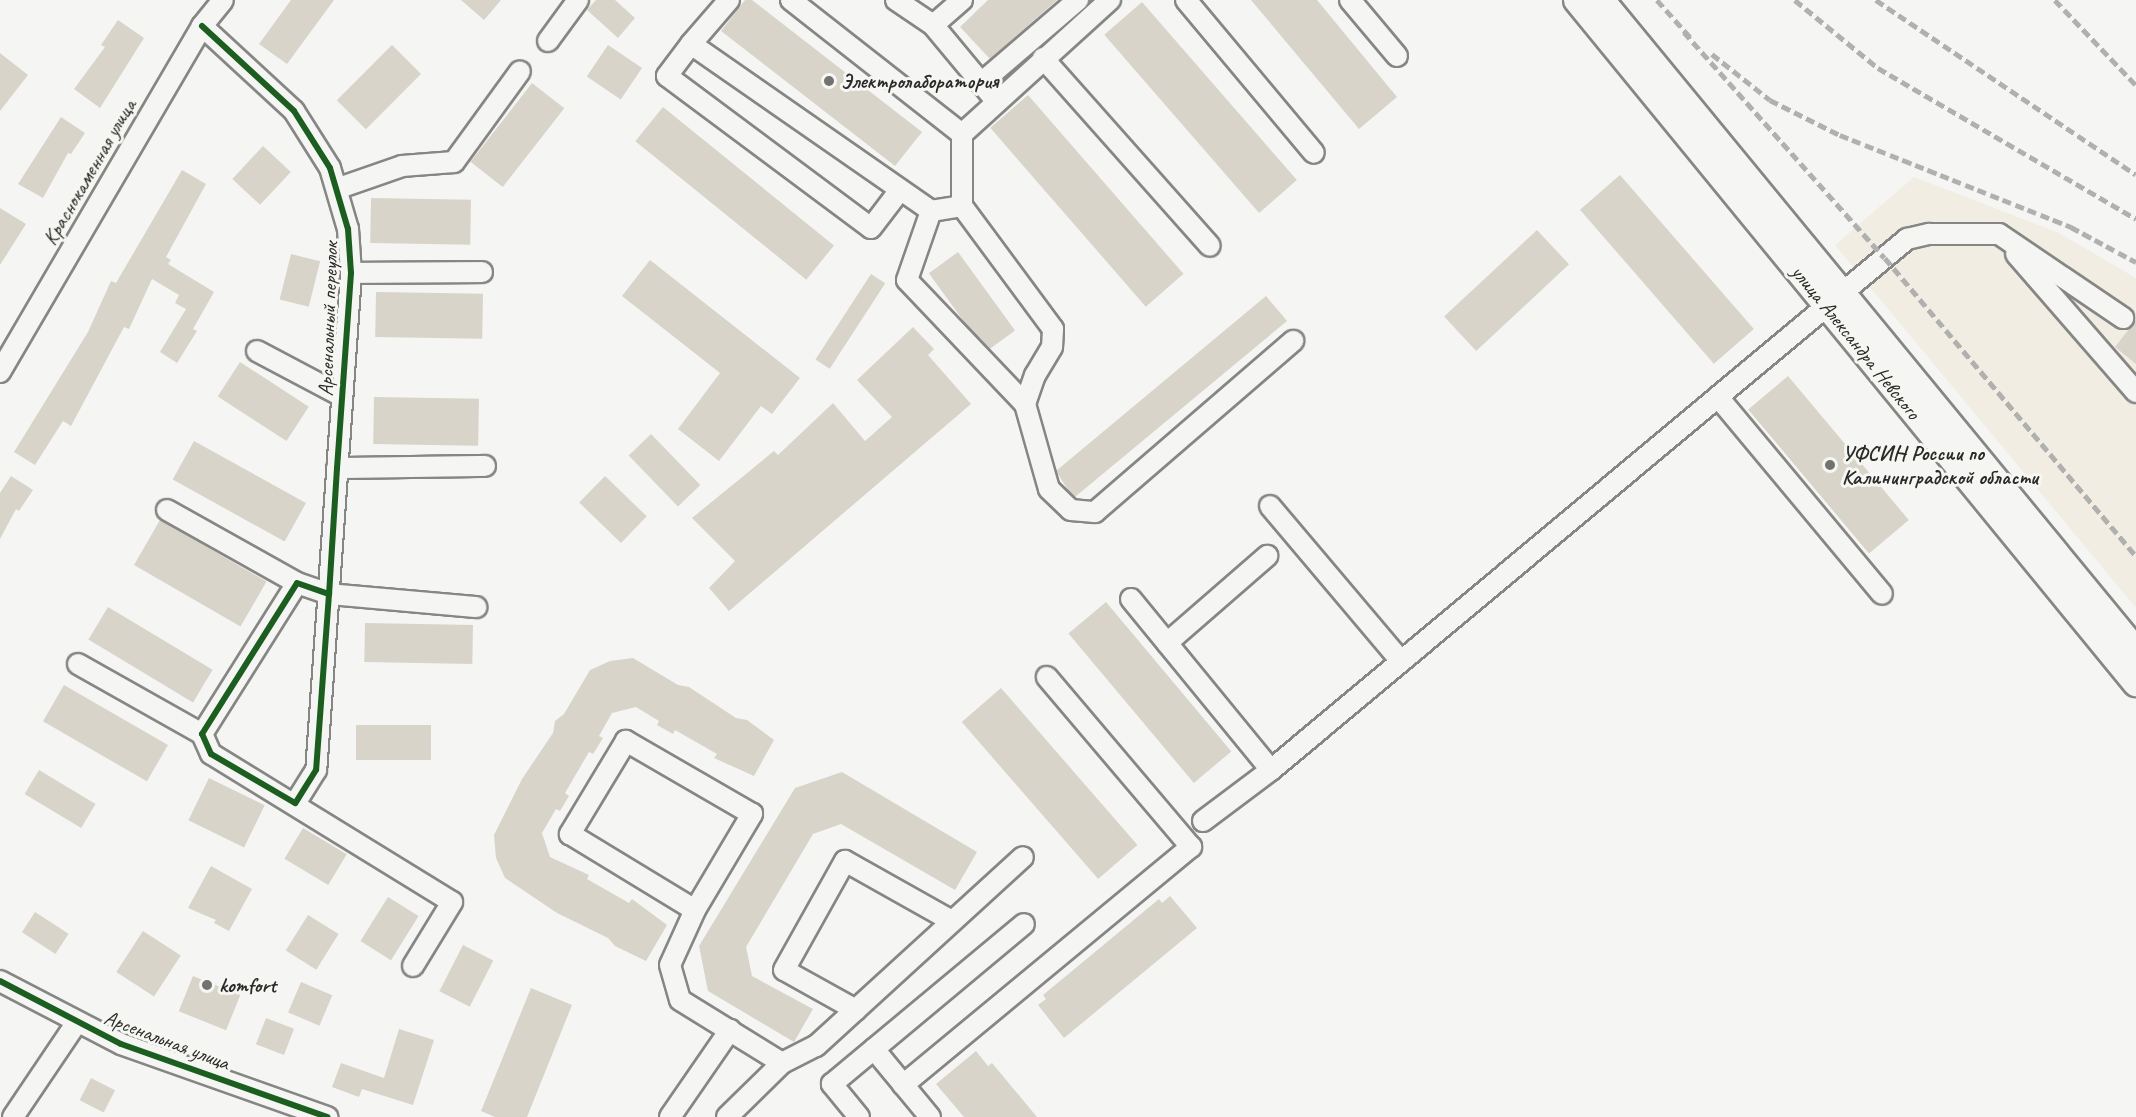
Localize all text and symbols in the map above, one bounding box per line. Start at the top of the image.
place label: Электролаборатория [841,68,998,94]
marker: Электролаборатория [822,74,836,88]
street label: Краснокаменная улица [37,94,141,250]
street label: Арсенальный переулок [313,241,343,397]
street label: улица Александра Невского [1786,260,1926,424]
place label: УФСИН России по Калининградской области [1842,440,2038,490]
marker: УФСИН России по Калининградской области [1823,458,1837,472]
place label: komfort [219,972,276,998]
marker: komfort [200,978,214,992]
street label: Арсенальная улица [100,1004,234,1076]

